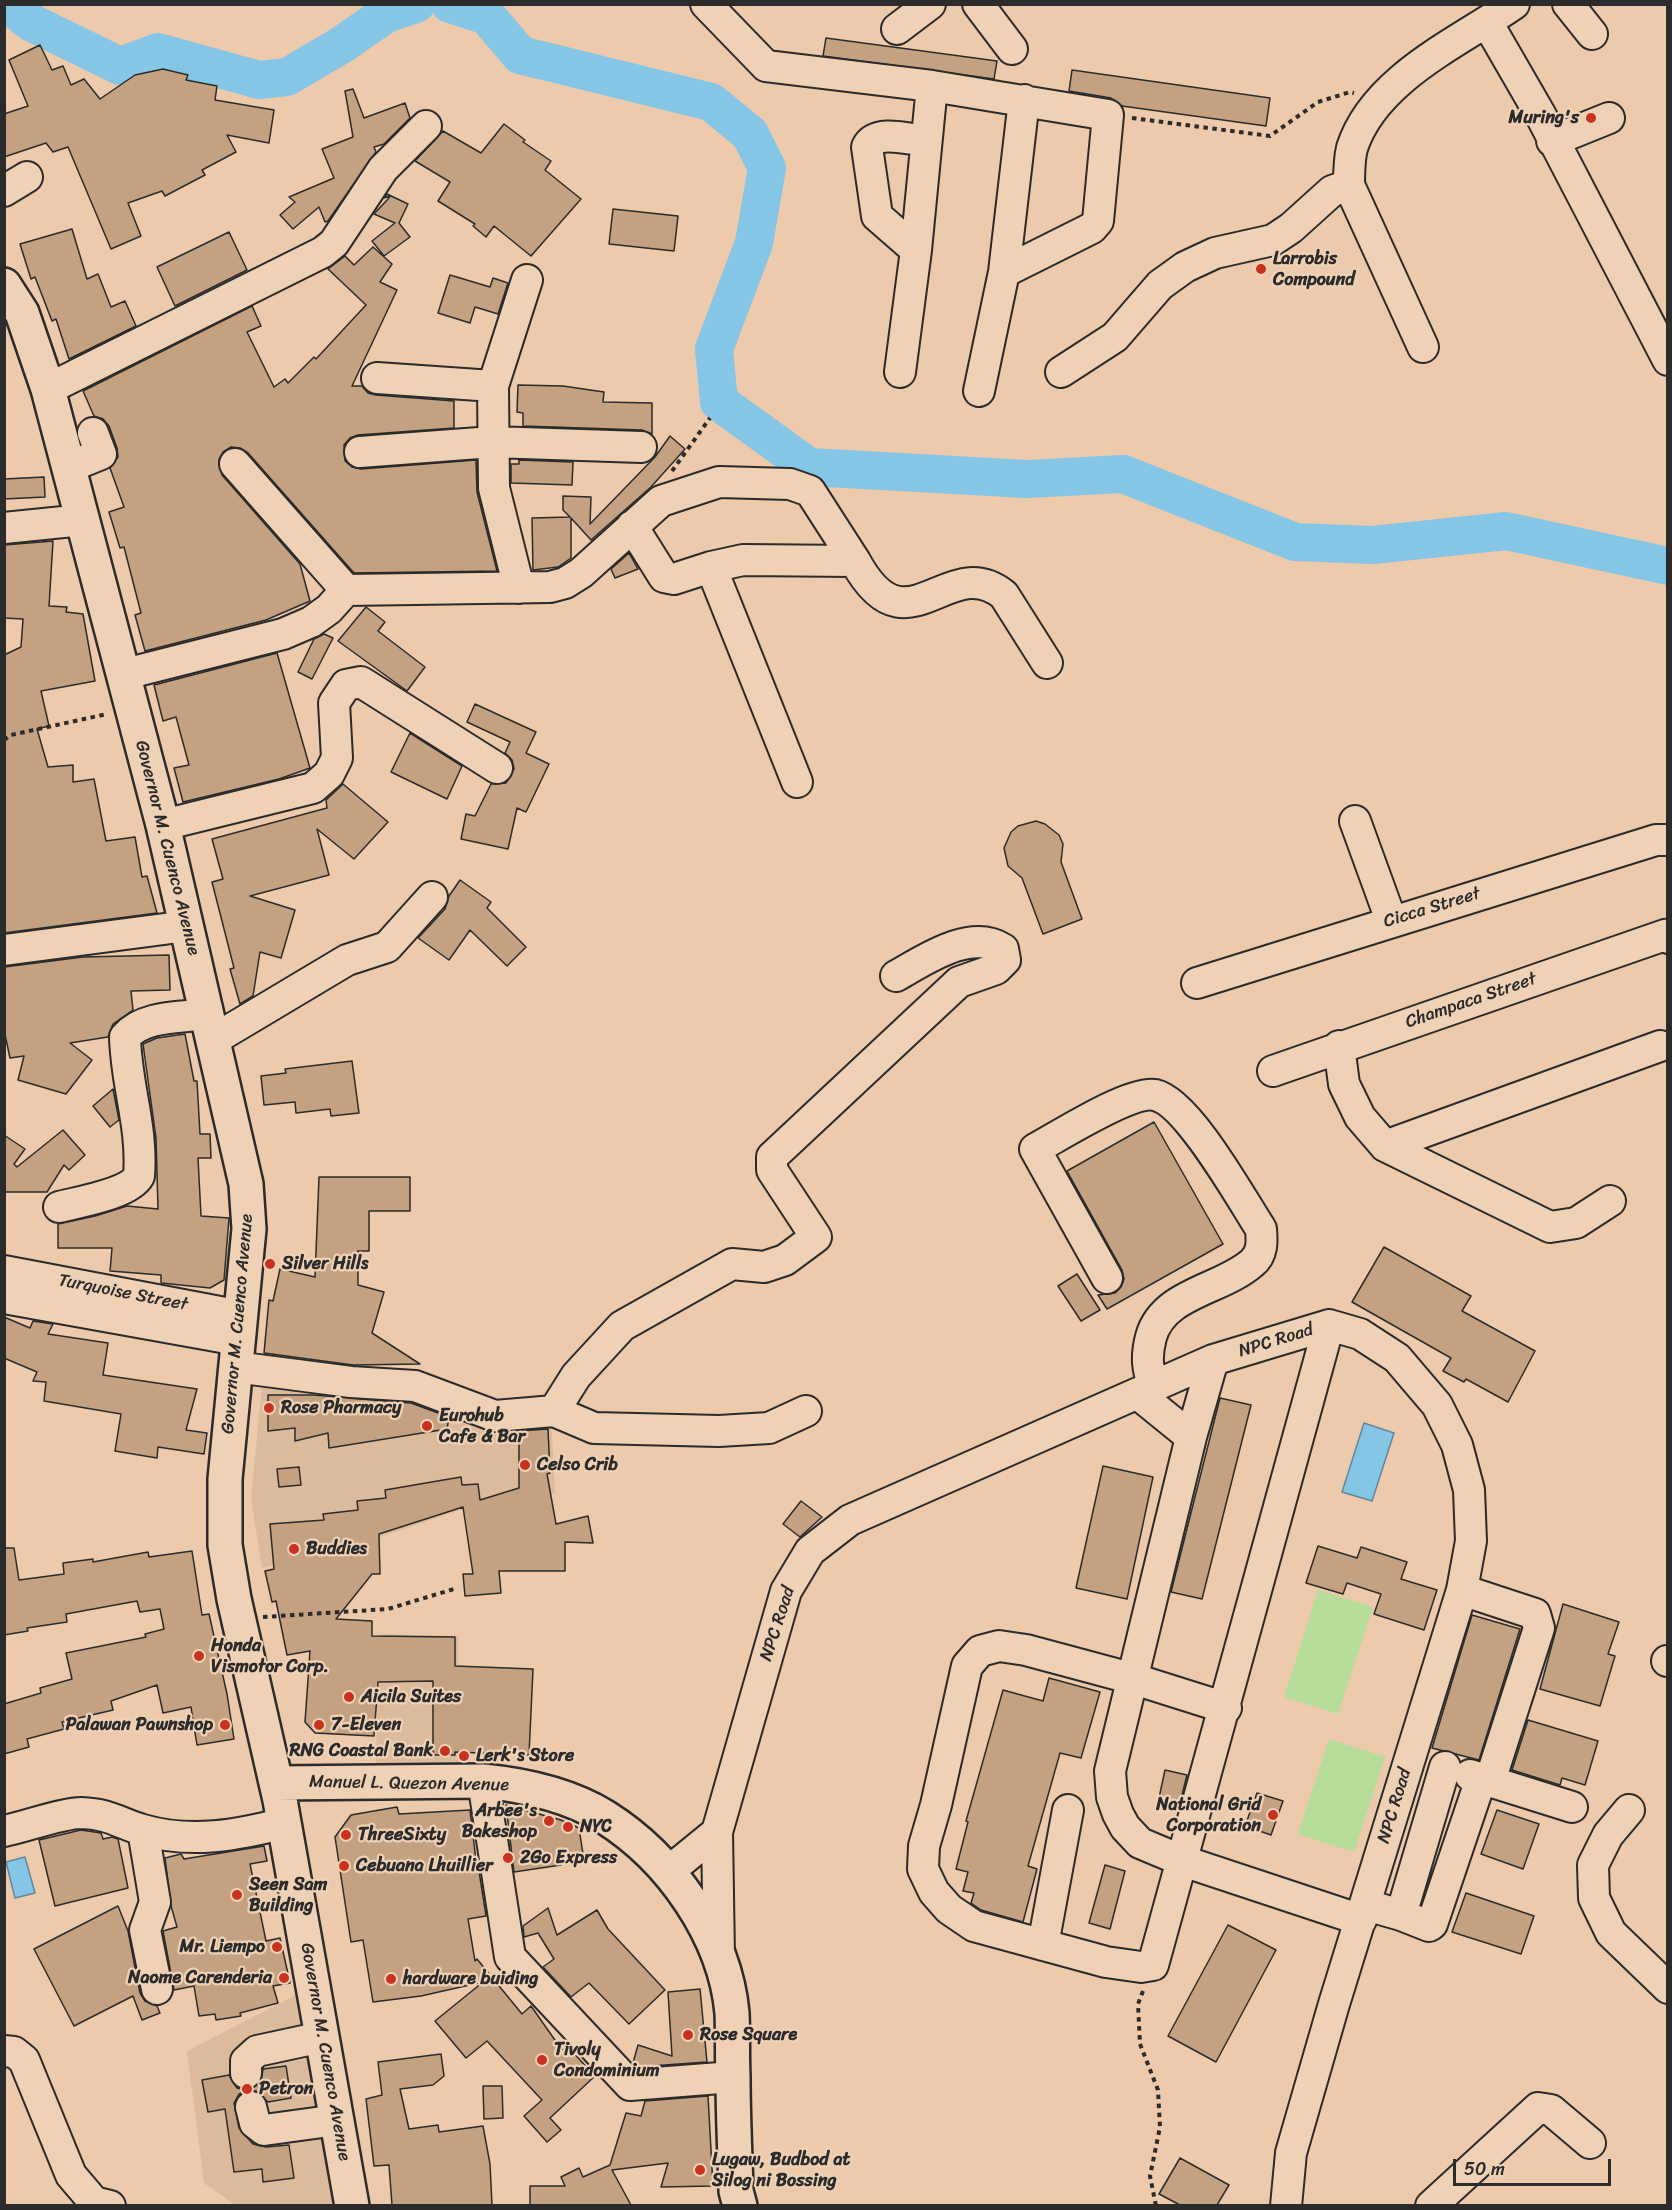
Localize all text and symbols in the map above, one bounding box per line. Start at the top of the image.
place label: Muring's [1508,107,1579,129]
marker: Muring's [1584,111,1598,125]
place label: Larrobis Compound [1273,248,1355,290]
marker: Larrobis Compound [1254,262,1268,276]
street label: Governor M. Cuenco Avenue [130,738,204,958]
street label: Cicca Street [1381,883,1483,933]
street label: Champaca Street [1403,968,1539,1034]
street label: Governor M. Cuenco Avenue [218,1213,258,1435]
place label: Silver Hills [282,1253,368,1275]
marker: Silver Hills [263,1257,277,1271]
street label: Turquoise Street [56,1270,190,1316]
street label: NPC Road [1236,1319,1316,1363]
place label: Rose Pharmacy [281,1397,401,1419]
marker: Rose Pharmacy [262,1401,276,1415]
place label: Eurohub Cafe & Bar [439,1405,525,1448]
marker: Eurohub Cafe & Bar [420,1419,434,1433]
place label: Celso Crib [537,1454,618,1476]
marker: Celso Crib [518,1458,532,1472]
place label: Buddies [306,1538,367,1560]
marker: Buddies [287,1542,301,1556]
street label: NPC Road [756,1584,800,1664]
place label: Honda Vismotor Corp. [211,1635,329,1678]
marker: Honda Vismotor Corp. [192,1649,206,1663]
place label: Aicila Suites [361,1686,461,1708]
marker: Aicila Suites [342,1690,356,1704]
place label: Palawan Pawnshop [65,1714,213,1736]
place label: 7-Eleven [331,1714,401,1736]
marker: Palawan Pawnshop [218,1718,232,1732]
marker: 7-Eleven [312,1718,326,1732]
place label: RNG Coastal Bank [289,1740,433,1762]
marker: RNG Coastal Bank [438,1744,452,1758]
place label: Lerk's Store [476,1745,574,1767]
marker: Lerk's Store [457,1749,471,1763]
street label: NPC Road [1373,1766,1417,1846]
street label: Manuel L. Quezon Avenue [309,1771,509,1797]
place label: National Grid Corporation [1156,1794,1261,1836]
place label: Arbee's Bakeshop [462,1800,537,1842]
marker: National Grid Corporation [1266,1808,1280,1822]
marker: Arbee's Bakeshop [542,1814,556,1828]
place label: NYC [580,1816,612,1838]
marker: NYC [561,1820,575,1834]
place label: ThreeSixty [358,1824,446,1846]
marker: ThreeSixty [339,1828,353,1842]
place label: 2Go Express [520,1847,617,1869]
marker: 2Go Express [501,1851,515,1865]
place label: Cebuana Lhuillier [356,1855,493,1877]
marker: Cebuana Lhuillier [337,1859,351,1873]
place label: Seen Sam Building [249,1874,327,1916]
marker: Seen Sam Building [230,1888,244,1902]
place label: Mr. Liempo [179,1936,265,1958]
marker: Mr. Liempo [270,1940,284,1954]
street label: Governor M. Cuenco Avenue [295,1941,355,2163]
place label: Naome Carenderia [128,1967,272,1989]
place label: hardware buiding [403,1968,538,1990]
marker: Naome Carenderia [277,1971,291,1985]
marker: hardware buiding [384,1972,398,1986]
place label: Rose Square [700,2024,797,2046]
marker: Rose Square [681,2028,695,2042]
place label: Tivoly Condominium [554,2039,660,2082]
marker: Tivoly Condominium [535,2053,549,2067]
place label: Petron [259,2078,313,2100]
marker: Petron [240,2082,254,2096]
scale bar [1456,2147,1614,2185]
place label: Lugaw, Budbod at Silog ni Bossing [712,2149,850,2192]
text: 50 m [1464,2153,1505,2185]
marker: Lugaw, Budbod at Silog ni Bossing [693,2163,707,2177]

